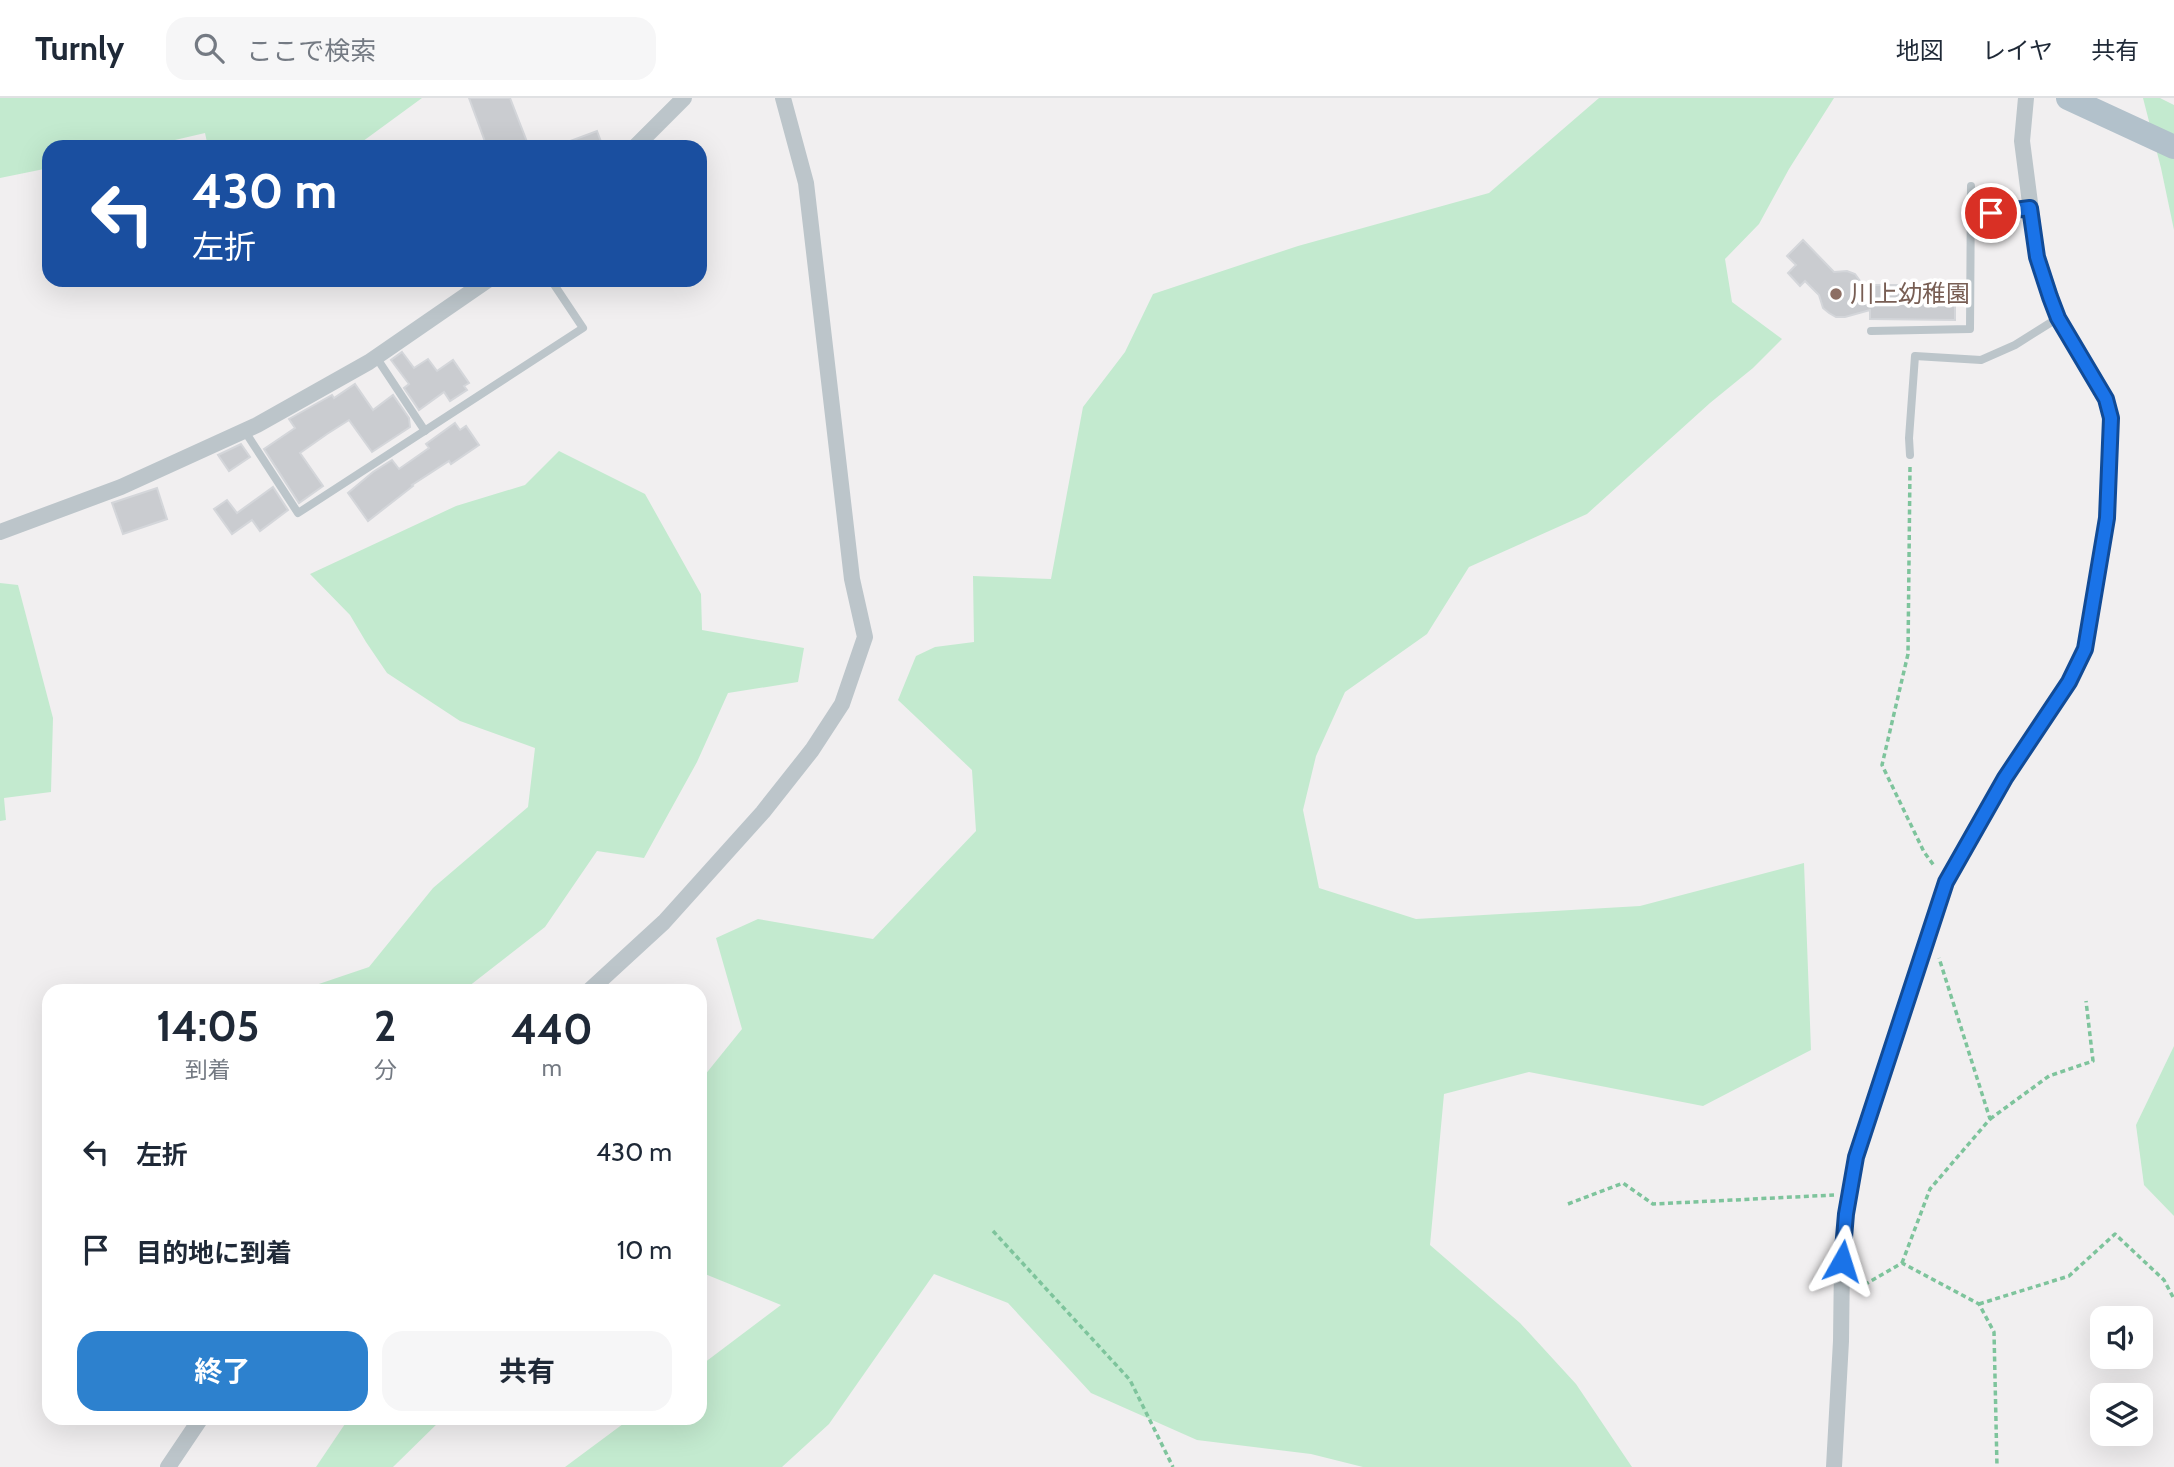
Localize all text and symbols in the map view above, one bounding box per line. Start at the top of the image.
search box [166,17,656,80]
text: Turnly [35,28,124,68]
icon: search [190,29,228,67]
text: ここで検索 [246,35,376,67]
text: 地図 [1896,36,1944,65]
text: レイヤ [1982,36,2053,65]
text: 共有 [2091,36,2139,65]
text: 430 m [192,161,337,220]
icon: left [77,168,168,259]
pin [1961,183,2021,243]
icon: arrive [1972,194,2010,232]
text: 左折 [192,227,256,266]
place label: 川上幼稚園 [1850,279,1970,308]
marker: 川上幼稚園 [1828,286,1844,302]
text: 14:05 [156,1000,259,1052]
text: 2 [374,1000,396,1052]
text: 440 [511,1003,593,1055]
text: m [542,1054,562,1082]
text: 到着 [185,1056,231,1084]
text: 分 [374,1056,397,1084]
icon: left [77,1133,115,1171]
text: 430 m [596,1136,672,1168]
text: 左折 [136,1139,188,1171]
position arrow [1805,1224,1879,1298]
icon: arrive [77,1231,115,1269]
text: 10 m [617,1234,672,1266]
text: 目的地に到着 [136,1237,292,1269]
map controls [2090,1306,2153,1446]
button: sound [2090,1306,2153,1369]
button: 終了 [77,1331,368,1411]
button: 共有 [382,1331,672,1411]
button: layers [2090,1383,2153,1446]

